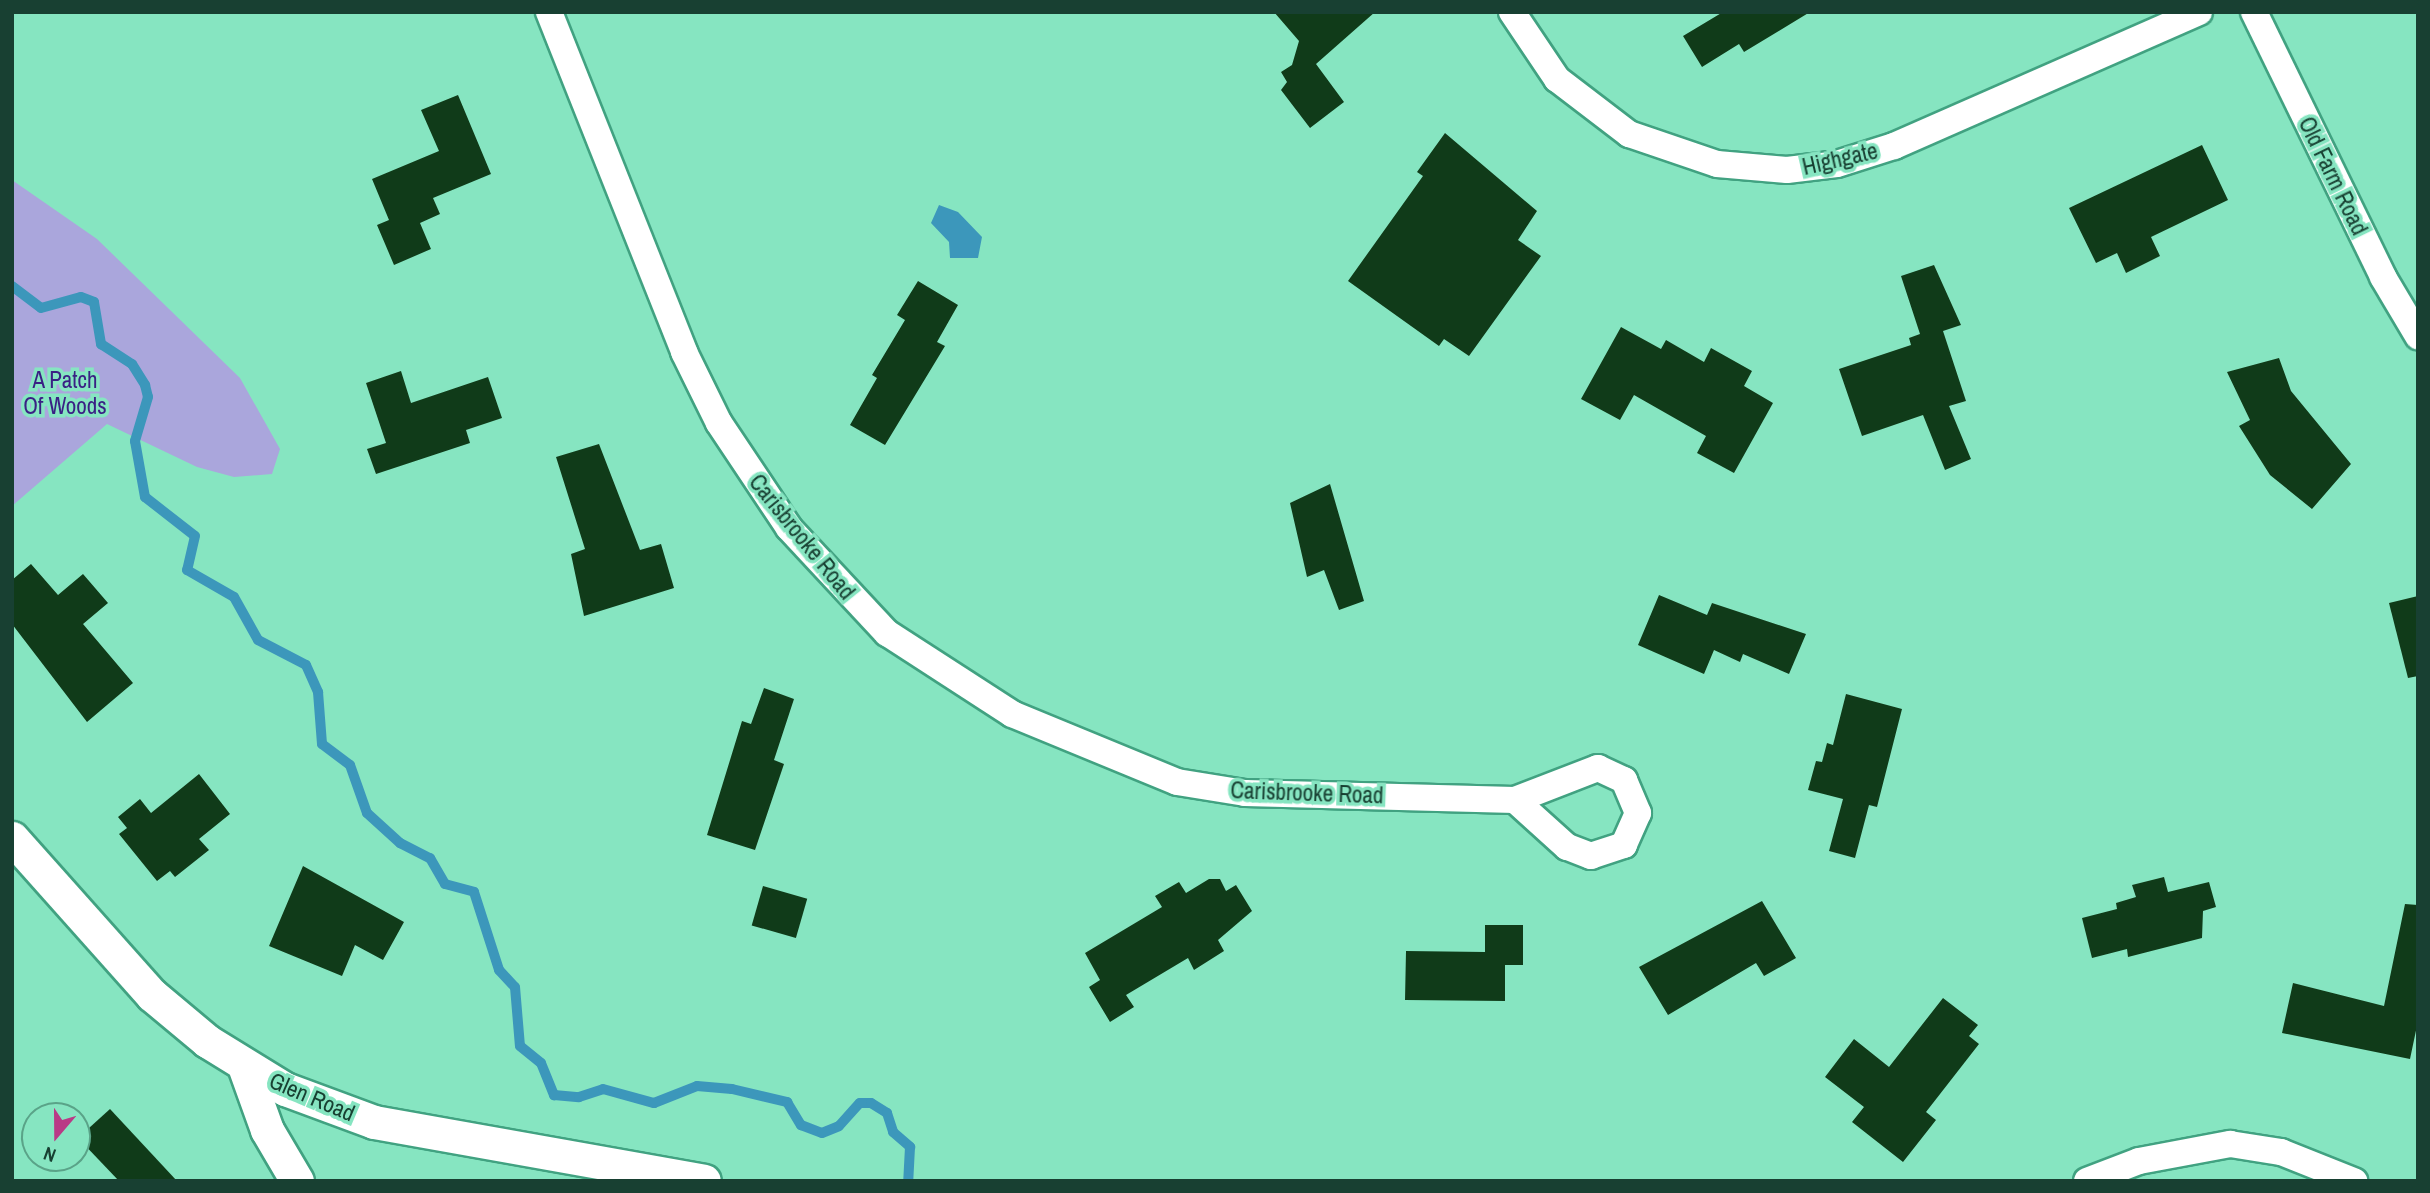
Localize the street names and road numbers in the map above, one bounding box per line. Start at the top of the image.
street label: Old Farm Road [2293,112,2373,240]
street label: Highgate [1800,137,1880,181]
street label: Carisbrooke Road [743,469,861,605]
street label: Carisbrooke Road [1230,777,1384,809]
street label: Glen Road [265,1067,359,1127]

